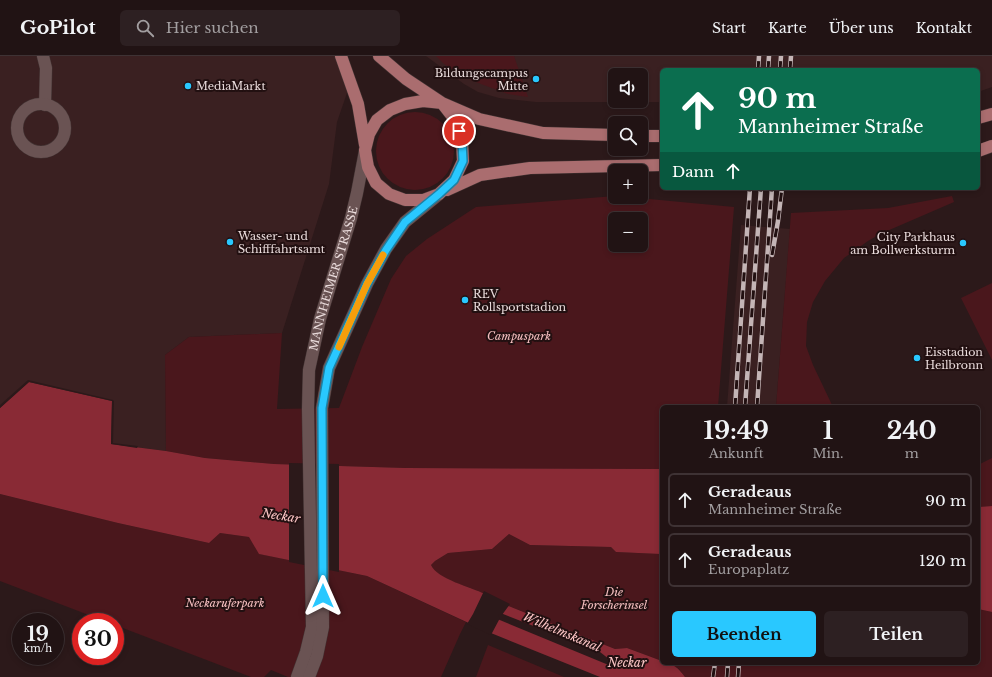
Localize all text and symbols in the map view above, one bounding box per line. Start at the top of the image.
search box [120,10,400,46]
text: GoPilot [20,16,96,39]
icon: search [134,17,156,39]
text: Hier suchen [166,18,259,37]
text: Start [712,19,746,37]
text: Karte [768,19,807,37]
text: Über uns [829,19,894,37]
text: Kontakt [916,19,972,37]
place label: Bildungscampus Mitte [435,66,528,93]
map controls [608,68,648,252]
button: sound [608,68,648,108]
marker: Bildungscampus Mitte [531,74,541,84]
place label: MediaMarkt [196,79,266,93]
marker: MediaMarkt [183,81,193,91]
text: 90 m [738,81,816,116]
icon: ahead [672,84,724,136]
pin [442,114,476,148]
button: search [608,116,648,156]
text: Mannheimer Straße [738,116,924,138]
icon: arrive [448,120,470,142]
icon: ahead [722,160,744,182]
text: Dann [672,162,714,181]
button: + [608,164,648,204]
street label: MANNHEIMER STRASSE [306,205,361,352]
button: − [608,212,648,252]
place label: Wasser- und Schifffahrtsamt [237,229,326,256]
place label: City Parkhaus am Bollwerksturm [850,230,955,257]
marker: Wasser- und Schifffahrtsamt [225,237,235,247]
marker: City Parkhaus am Bollwerksturm [958,238,968,248]
place label: REV Rollsportstadion [473,287,567,314]
marker: REV Rollsportstadion [460,295,470,305]
park label: Campuspark [487,329,551,343]
place label: Eisstadion Heilbronn [925,345,984,372]
marker: Eisstadion Heilbronn [912,353,922,363]
text: 19:49 [703,416,769,445]
text: 1 [823,416,833,445]
text: 240 [887,416,937,445]
text: Ankunft [709,445,764,462]
text: Min. [812,445,843,462]
text: m [905,445,919,462]
text: Geradeaus [708,482,791,501]
icon: ahead [674,489,696,511]
text: 90 m [925,491,966,510]
text: Mannheimer Straße [708,501,842,518]
water label: Neckar [260,505,302,526]
text: Geradeaus [708,542,791,561]
icon: ahead [674,549,696,571]
text: 120 m [919,551,966,570]
text: Europaplatz [708,561,789,578]
position arrow [302,575,344,617]
park label: Die Forscherinsel [580,585,648,612]
park label: Neckaruferpark [185,596,265,610]
water label: Wilhelmskanal [521,608,603,655]
button: Beenden [672,611,816,657]
button: Teilen [824,611,968,657]
speed limit sign: 30 [72,613,124,665]
text: 19 [27,622,49,646]
text: km/h [24,642,52,655]
water label: Neckar [607,655,647,670]

